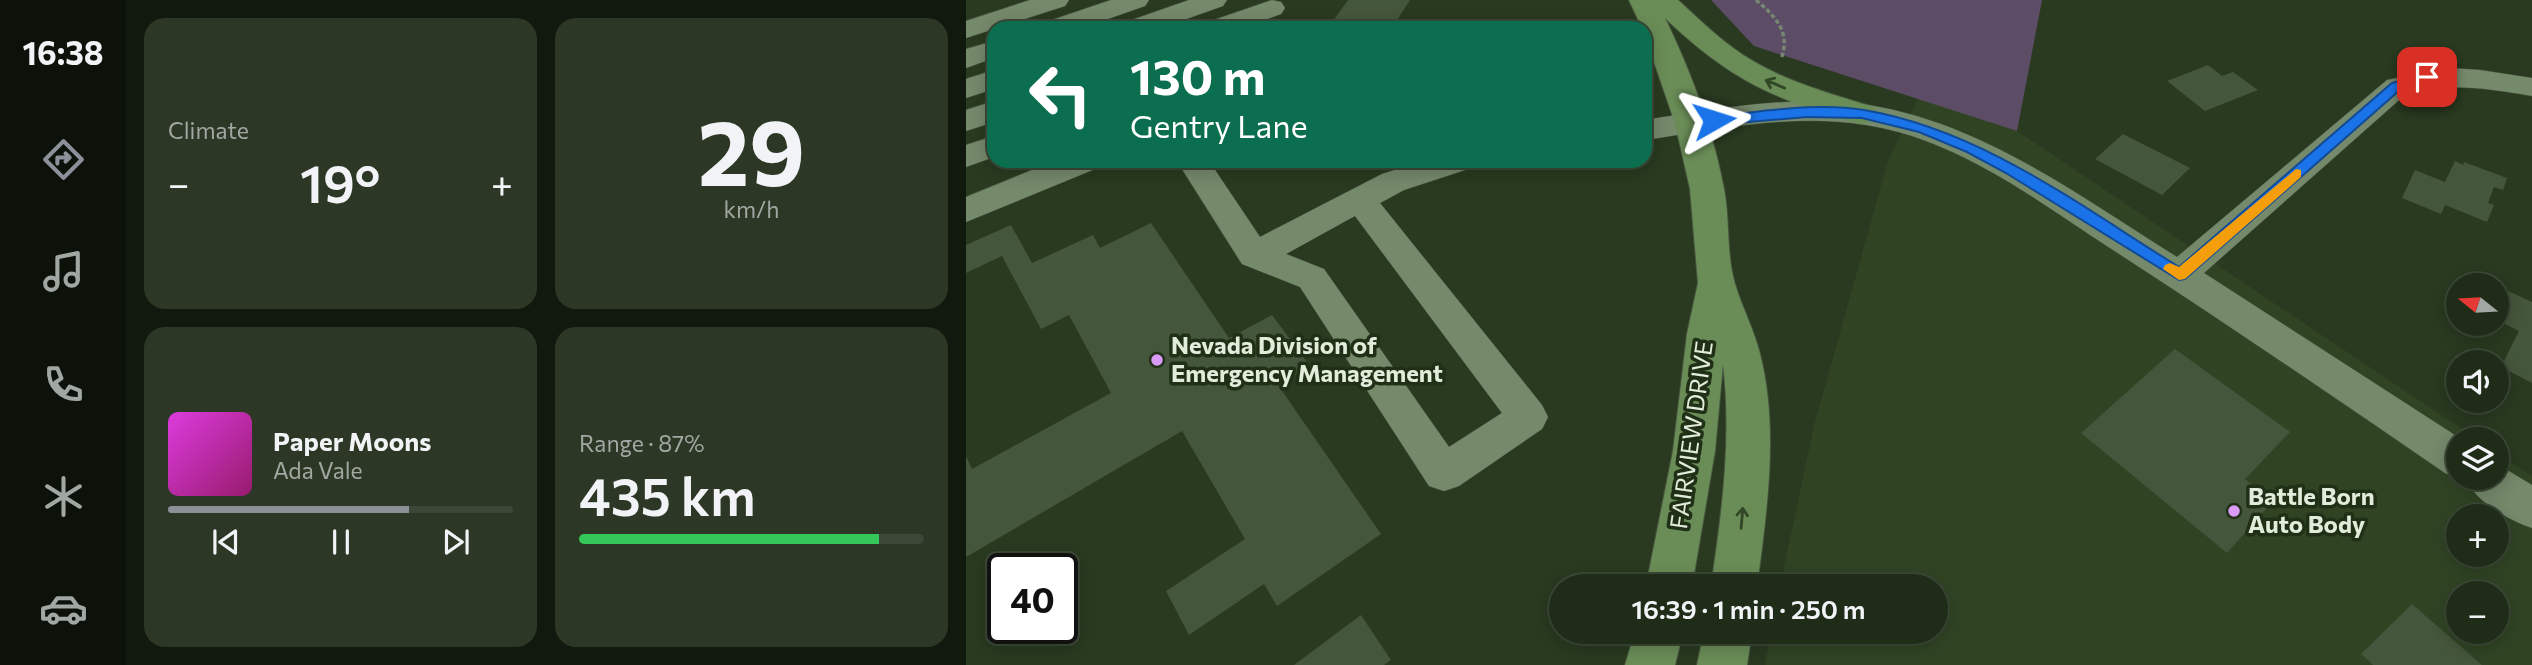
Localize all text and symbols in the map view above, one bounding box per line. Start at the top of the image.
text: 16:38 [22,32,104,72]
text: 130 m [1130,45,1265,105]
pin [2397,47,2457,107]
icon: left [1015,49,1106,140]
icon: arrive [2408,58,2446,96]
one-way arrow [1764,76,1786,89]
position arrow [1677,83,1751,157]
text: 29 [698,93,805,205]
text: Gentry Lane [1130,105,1308,145]
text: Climate [168,116,249,144]
icon: directions [39,135,88,184]
text: 19° [300,150,380,214]
text: − [168,159,190,206]
text: + [491,159,513,206]
text: km/h [724,195,779,223]
icon: music [39,247,88,296]
north arrow [2446,273,2510,336]
map controls [2446,273,2509,644]
place label: Nevada Division of Emergency Management [1171,330,1443,387]
street label: FAIRVIEW DRIVE [1663,339,1718,531]
button: sound [2446,350,2509,413]
marker: Nevada Division of Emergency Management [1149,352,1165,368]
icon: phone [39,360,88,409]
text: Paper Moons [273,425,431,456]
button: layers [2446,427,2509,490]
text: Range · 87% [579,429,704,457]
text: Ada Vale [273,456,363,484]
text: 435 km [579,463,756,527]
icon: climate [39,472,88,521]
place label: Battle Born Auto Body [2248,481,2375,538]
marker: Battle Born Auto Body [2226,503,2242,519]
button: + [2446,504,2509,567]
one-way arrow [1736,508,1749,530]
icon: previous [207,523,245,561]
icon: pause [322,523,360,561]
icon: next [437,523,475,561]
speed limit sign: 40 [987,553,1078,644]
button: − [2446,581,2509,644]
icon: car [39,584,88,633]
text: 16:39 · 1 min · 250 m [1631,593,1866,624]

